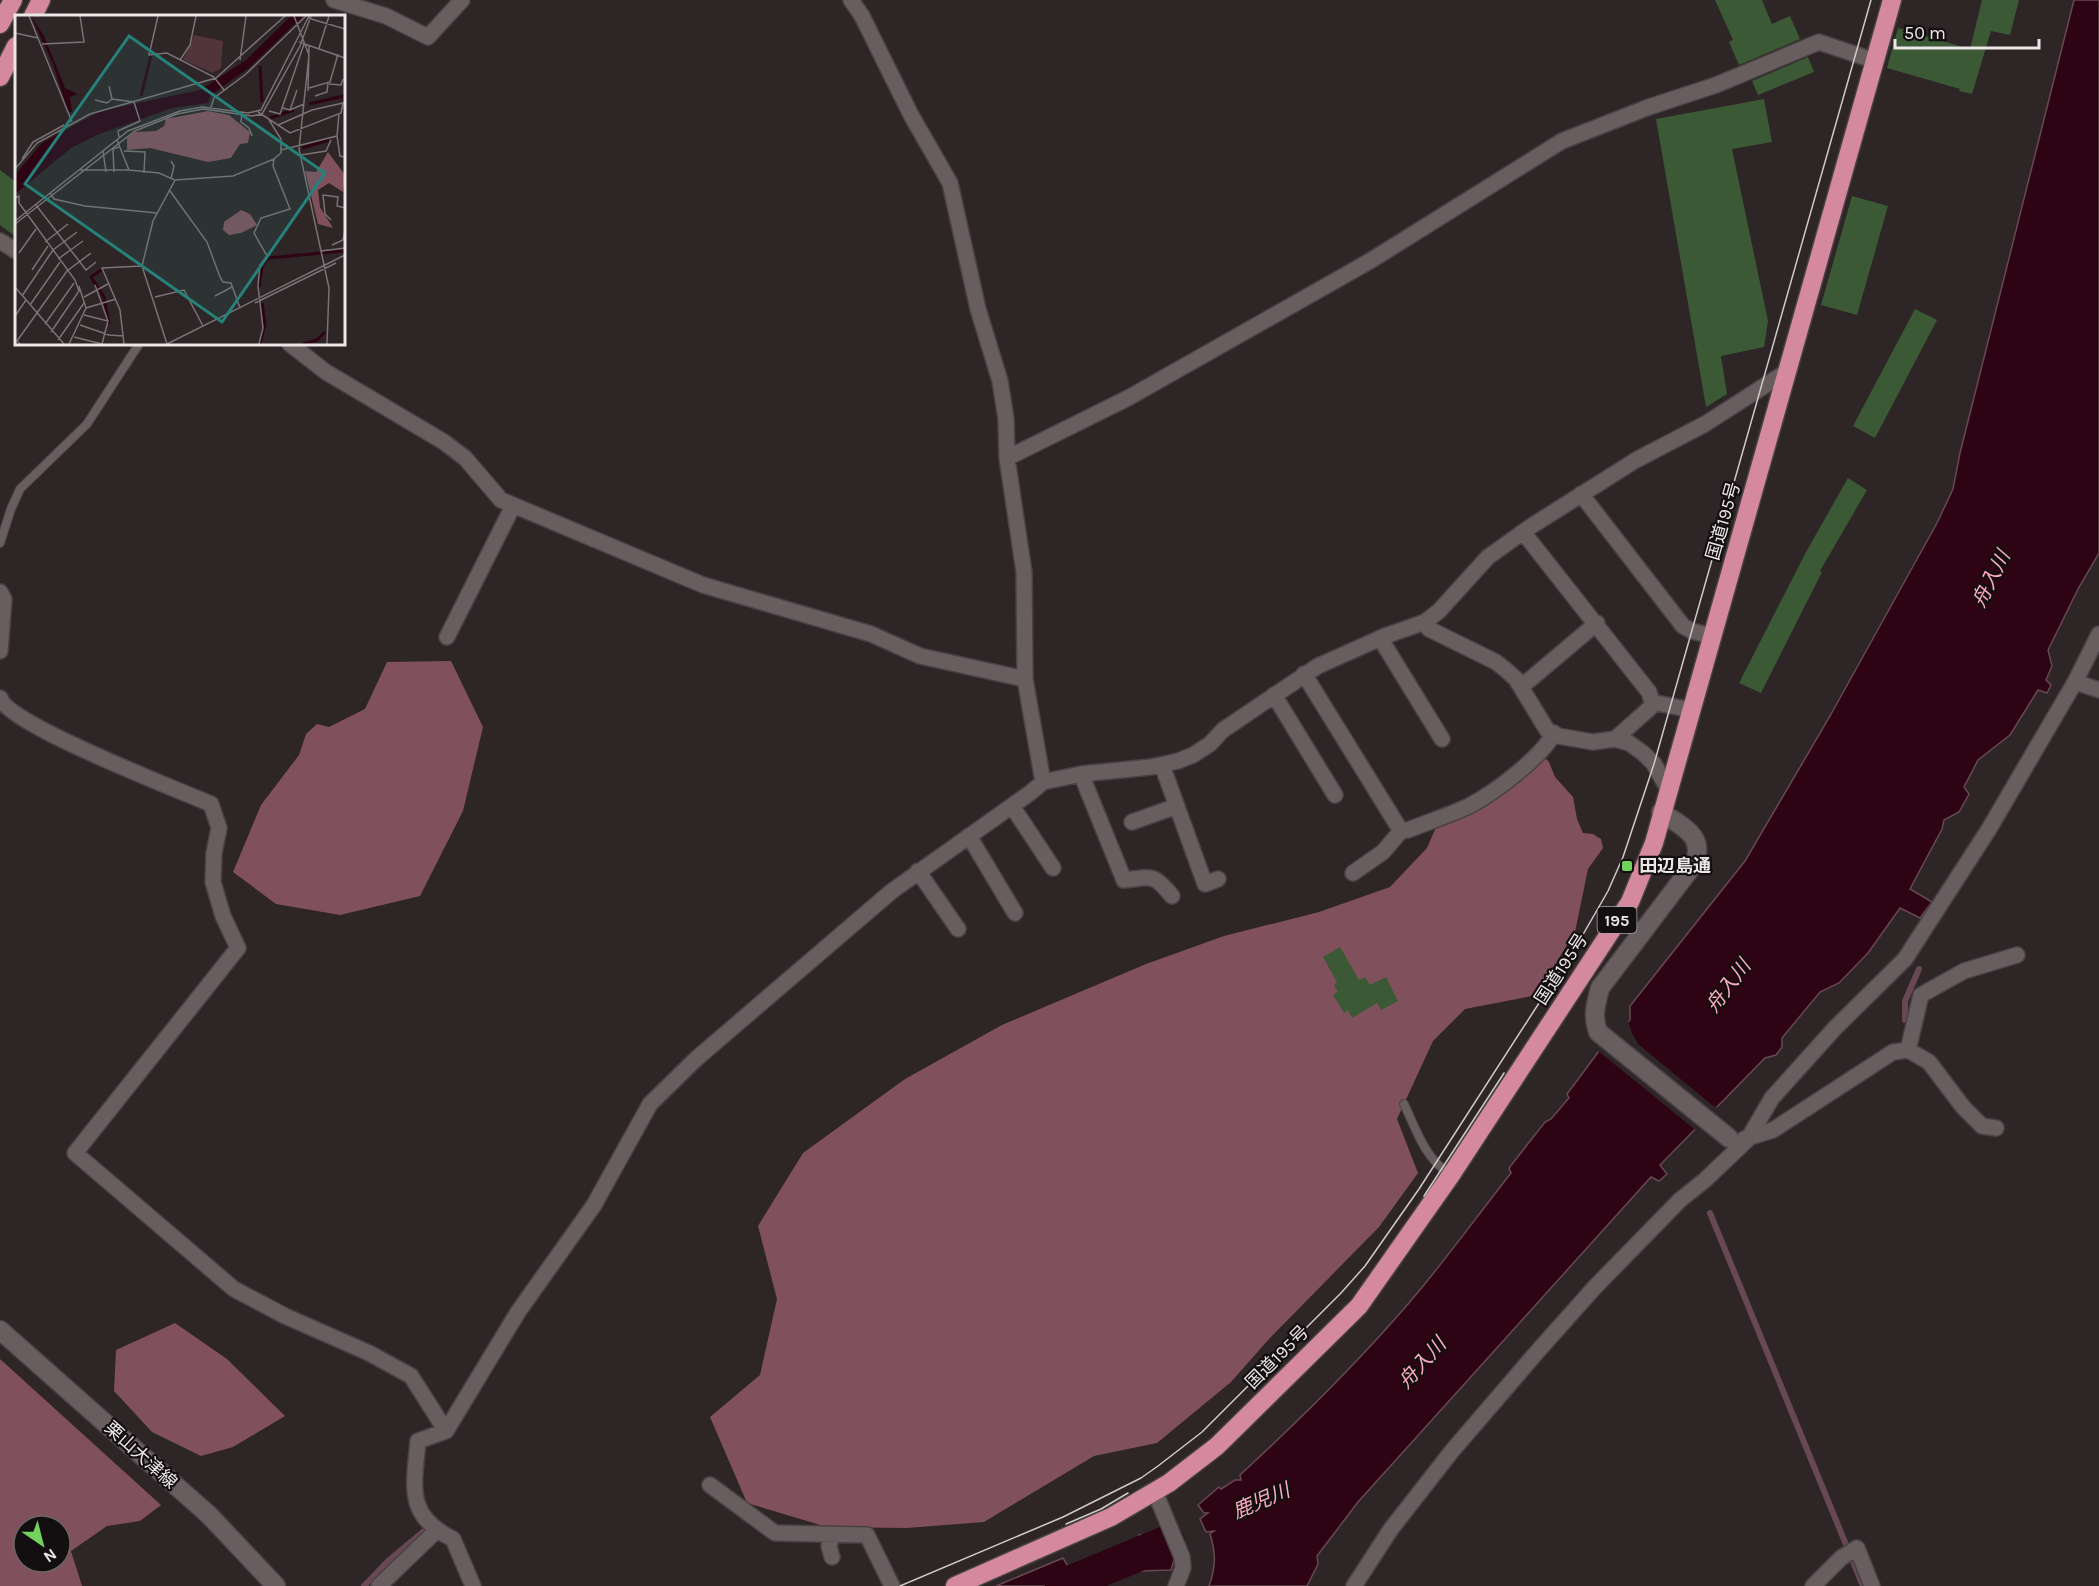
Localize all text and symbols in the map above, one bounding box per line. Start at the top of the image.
scale bar [1895,12,2039,50]
inset map [15,15,345,345]
text: 50 m [1904,22,1946,44]
street label: 国道195号 [1701,479,1745,563]
water label: 舟入川 [1967,545,2016,611]
place label: 田辺島通 [1639,855,1711,877]
marker: 田辺島通 [1620,859,1634,873]
road number: 195 [1598,907,1636,933]
street label: 国道195号 [1530,929,1592,1009]
water label: 舟入川 [1701,954,1756,1017]
street label: 国道195号 [1241,1321,1313,1393]
water label: 舟入川 [1393,1332,1452,1393]
street label: 栗山大津線 [100,1417,182,1493]
water label: 鹿児川 [1229,1478,1295,1523]
north arrow [12,1514,72,1574]
text: N [40,1545,60,1567]

